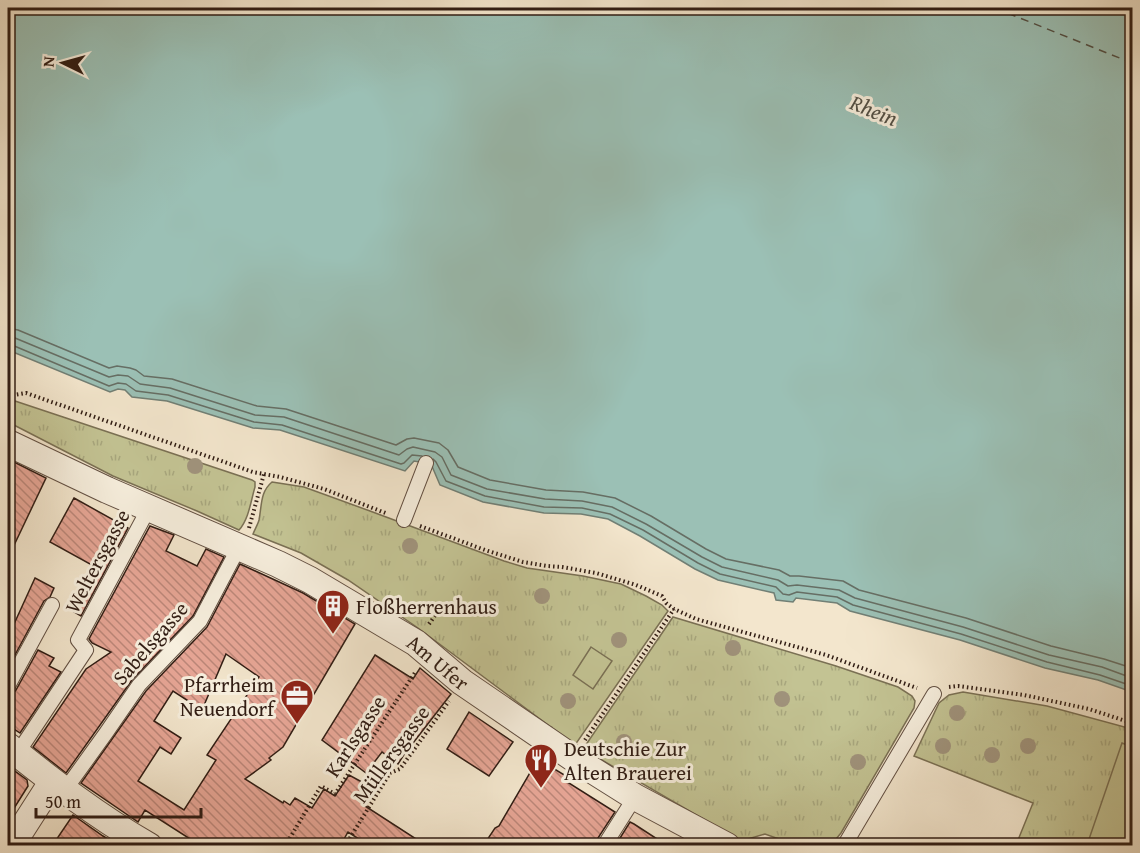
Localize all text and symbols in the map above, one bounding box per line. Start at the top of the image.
north arrow [33,33,93,93]
text: N [36,55,61,68]
water label: Rhein [845,86,902,134]
street label: Weltersgasse [57,503,137,619]
building icon: Floßherrenhaus [315,588,351,635]
place label: Floßherrenhaus [356,591,497,622]
street label: Sabelsgasse [105,594,195,692]
street label: Am Ufer [401,626,476,698]
place label: Pfarrheim Neuendorf [180,669,276,724]
office icon: Pfarrheim Neuendorf [279,678,315,725]
street label: Karlsgasse [317,689,393,783]
street label: Müllersgasse [345,699,437,809]
place label: Deutschie Zur Alten Brauerei [564,733,692,788]
restaurant icon: Deutschie Zur Alten Brauerei [523,742,559,789]
scale bar [36,781,201,819]
text: 50 m [45,788,81,815]

